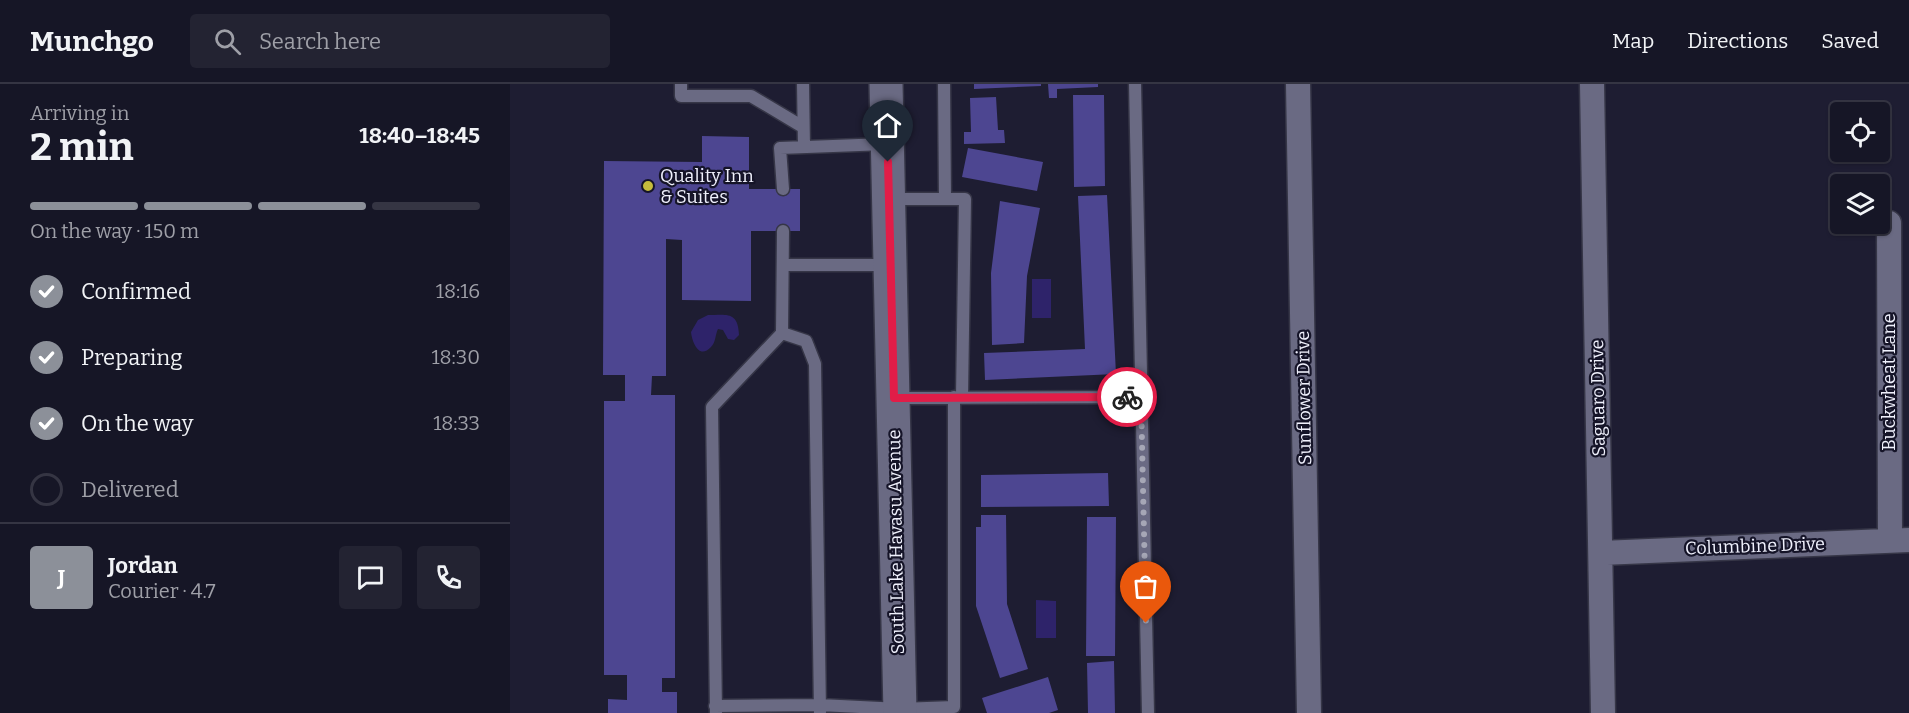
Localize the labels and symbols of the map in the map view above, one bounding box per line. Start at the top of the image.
pin [862,100,913,162]
place label: Quality Inn & Suites [660,165,754,208]
marker: Quality Inn & Suites [641,179,655,193]
street label: Buckwheat Lane [1878,313,1900,451]
street label: Sunflower Drive [1292,331,1316,465]
street label: Saguaro Drive [1586,339,1610,457]
courier [1097,367,1157,427]
street label: South Lake Havasu Avenue [883,429,909,655]
street label: Columbine Drive [1685,533,1825,559]
pin [1120,561,1171,623]

